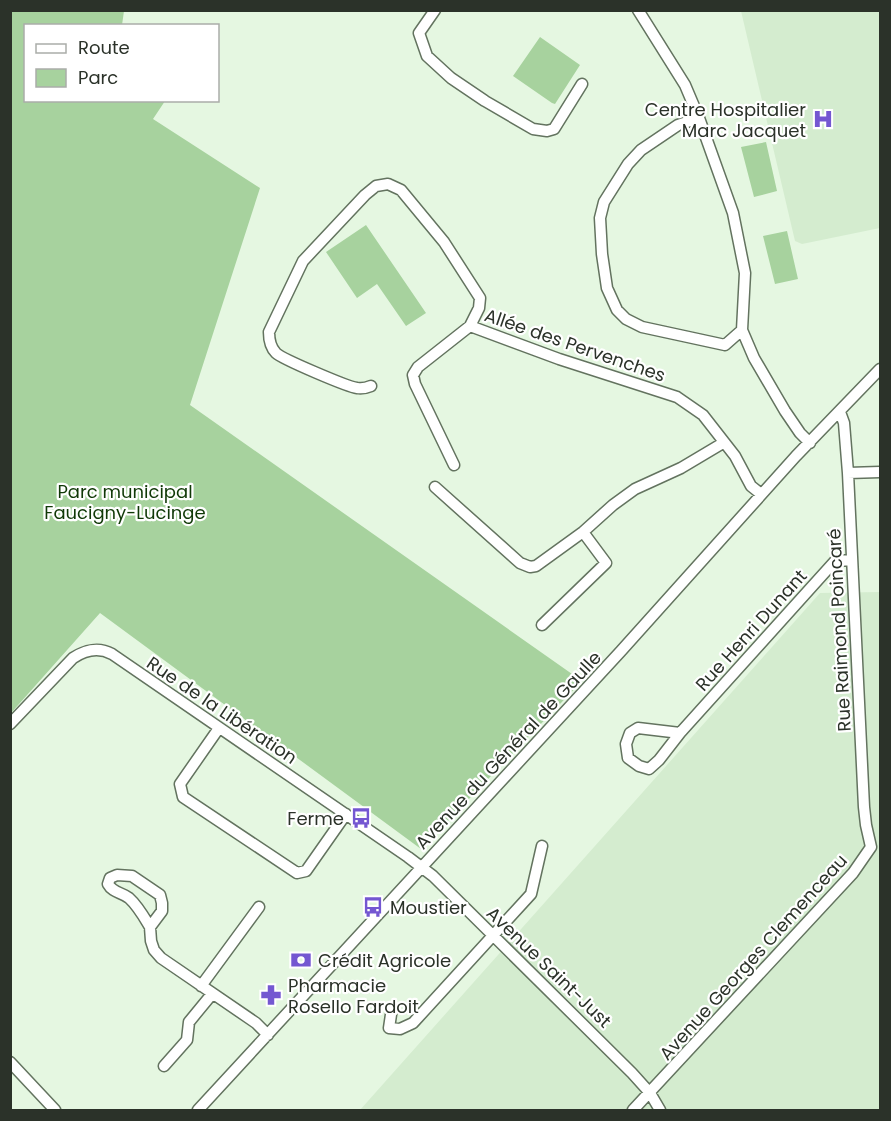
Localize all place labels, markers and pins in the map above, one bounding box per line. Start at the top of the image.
place label: Centre Hospitalier Marc Jacquet [645,97,806,143]
hospital icon: Centre Hospitalier Marc Jacquet [811,107,835,131]
place label: Ferme [287,806,344,831]
bus stop icon: Ferme [349,806,373,830]
bus stop icon: Moustier [361,895,385,919]
place label: Moustier [390,895,467,920]
bank icon: Crédit Agricole [289,948,313,972]
place label: Crédit Agricole [318,948,451,973]
place label: Pharmacie Rosello Fardoit [288,973,419,1019]
pharmacy icon: Pharmacie Rosello Fardoit [259,983,283,1007]

